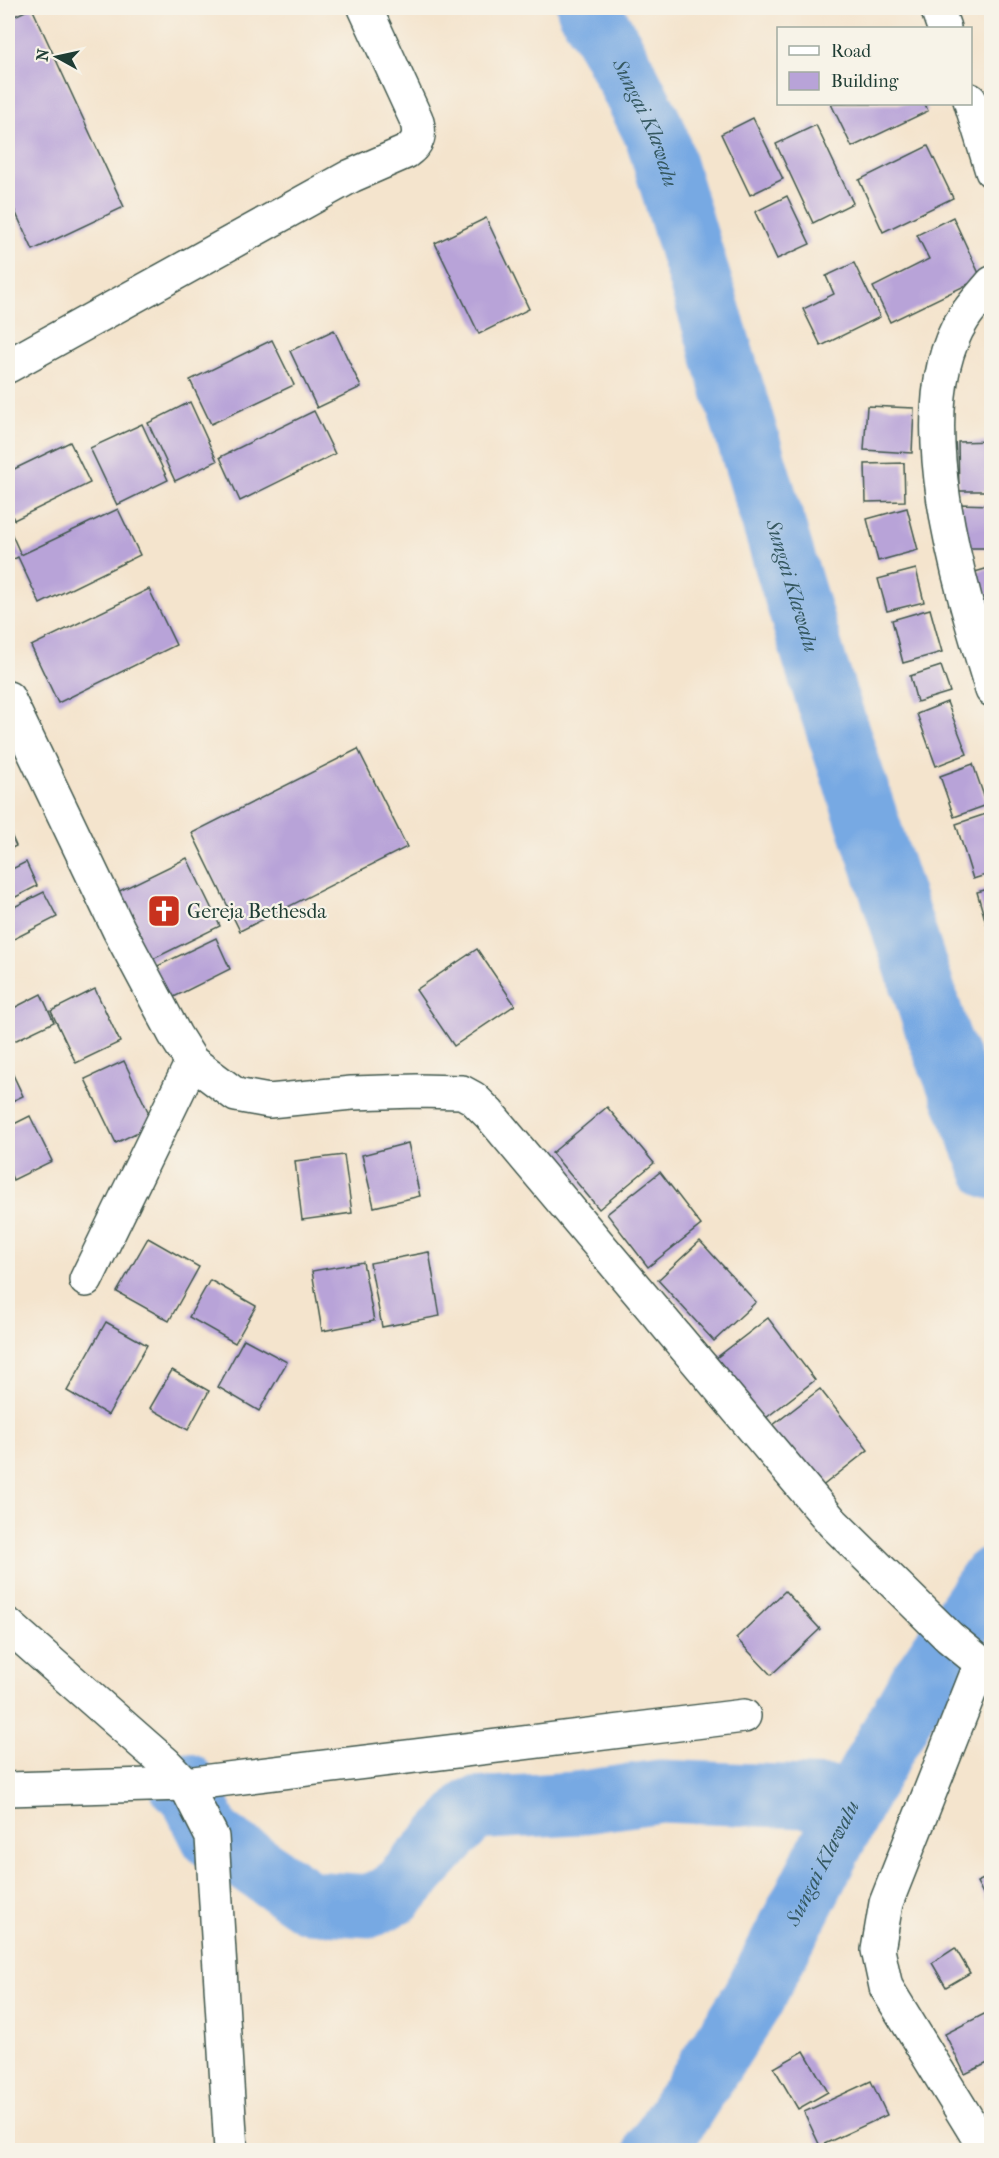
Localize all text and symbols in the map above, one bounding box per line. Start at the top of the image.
north arrow [27,27,87,87]
legend [777,27,972,105]
text: Road [831,41,871,62]
text: N [32,47,53,62]
water label: Sungai Klawalu [607,54,683,190]
text: Building [831,71,899,92]
water label: Sungai Klawalu [761,516,824,655]
church icon: Gereja Bethesda [146,893,182,929]
place label: Gereja Bethesda [187,900,327,923]
water label: Sungai Klawalu [780,1796,864,1931]

